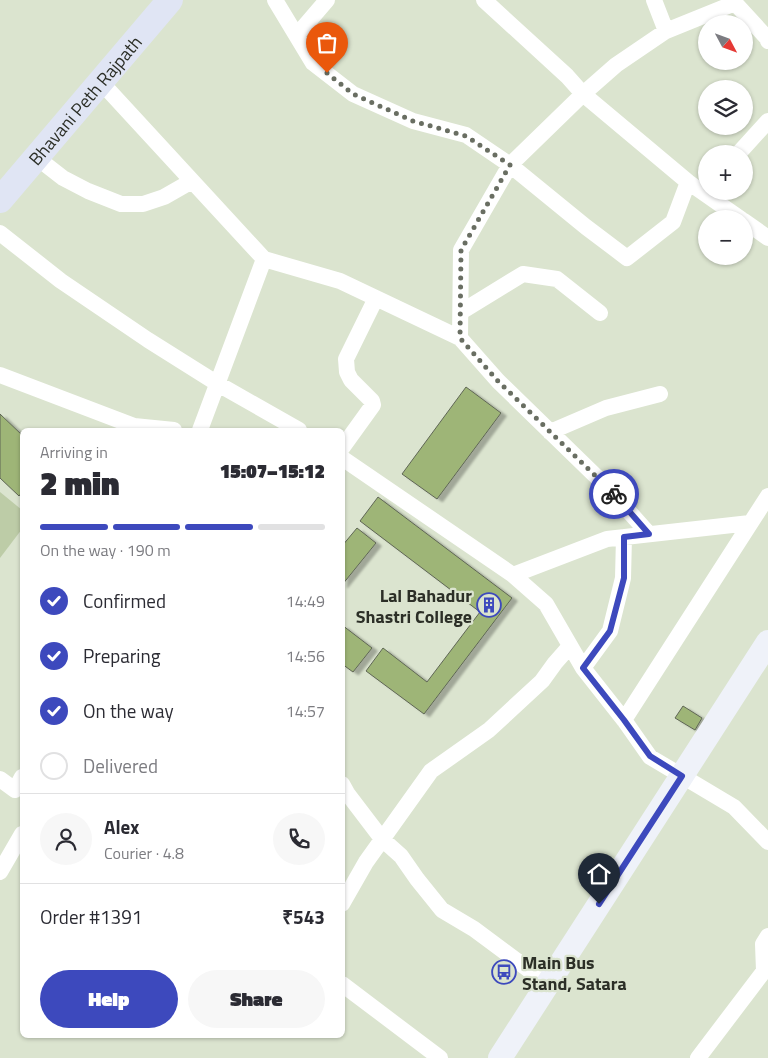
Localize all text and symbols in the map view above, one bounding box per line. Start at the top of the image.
north arrow [698,15,752,70]
map controls [698,15,753,265]
pin [306,22,348,73]
street label: Bhavani Peth Rajpath [22,29,148,171]
icon: bag [313,29,341,57]
button: layers [698,80,753,135]
button: + [698,145,753,200]
button: − [698,210,753,265]
text: Arriving in [40,440,108,464]
text: 15:07–15:12 [220,456,325,485]
text: 2 min [40,459,120,507]
courier [589,469,639,519]
icon: bike [600,480,628,508]
text: On the way · 190 m [40,538,171,562]
place label: Lal Bahadur Shastri College [356,582,472,630]
text: Confirmed [83,586,166,615]
icon: check [40,587,68,615]
text: 14:49 [286,589,325,613]
building icon: Lal Bahadur Shastri College [476,592,502,618]
text: Preparing [83,641,160,670]
icon: check [40,642,68,670]
text: 14:56 [286,644,325,668]
text: On the way [83,696,174,725]
icon: check [40,697,68,725]
text: 14:57 [286,699,325,723]
text: Delivered [83,751,158,780]
text: Alex [104,812,139,841]
button: person [40,813,92,865]
button: phone [273,813,325,865]
text: Courier · 4.8 [104,841,184,865]
pin [578,853,620,904]
icon: home [585,860,613,888]
text: Order #1391 [40,902,142,931]
text: ₹543 [282,902,325,931]
place label: Main Bus Stand, Satara [522,949,627,997]
bus stop icon: Main Bus Stand, Satara [491,959,517,985]
button: Help [40,970,178,1028]
button: Share [188,970,325,1028]

